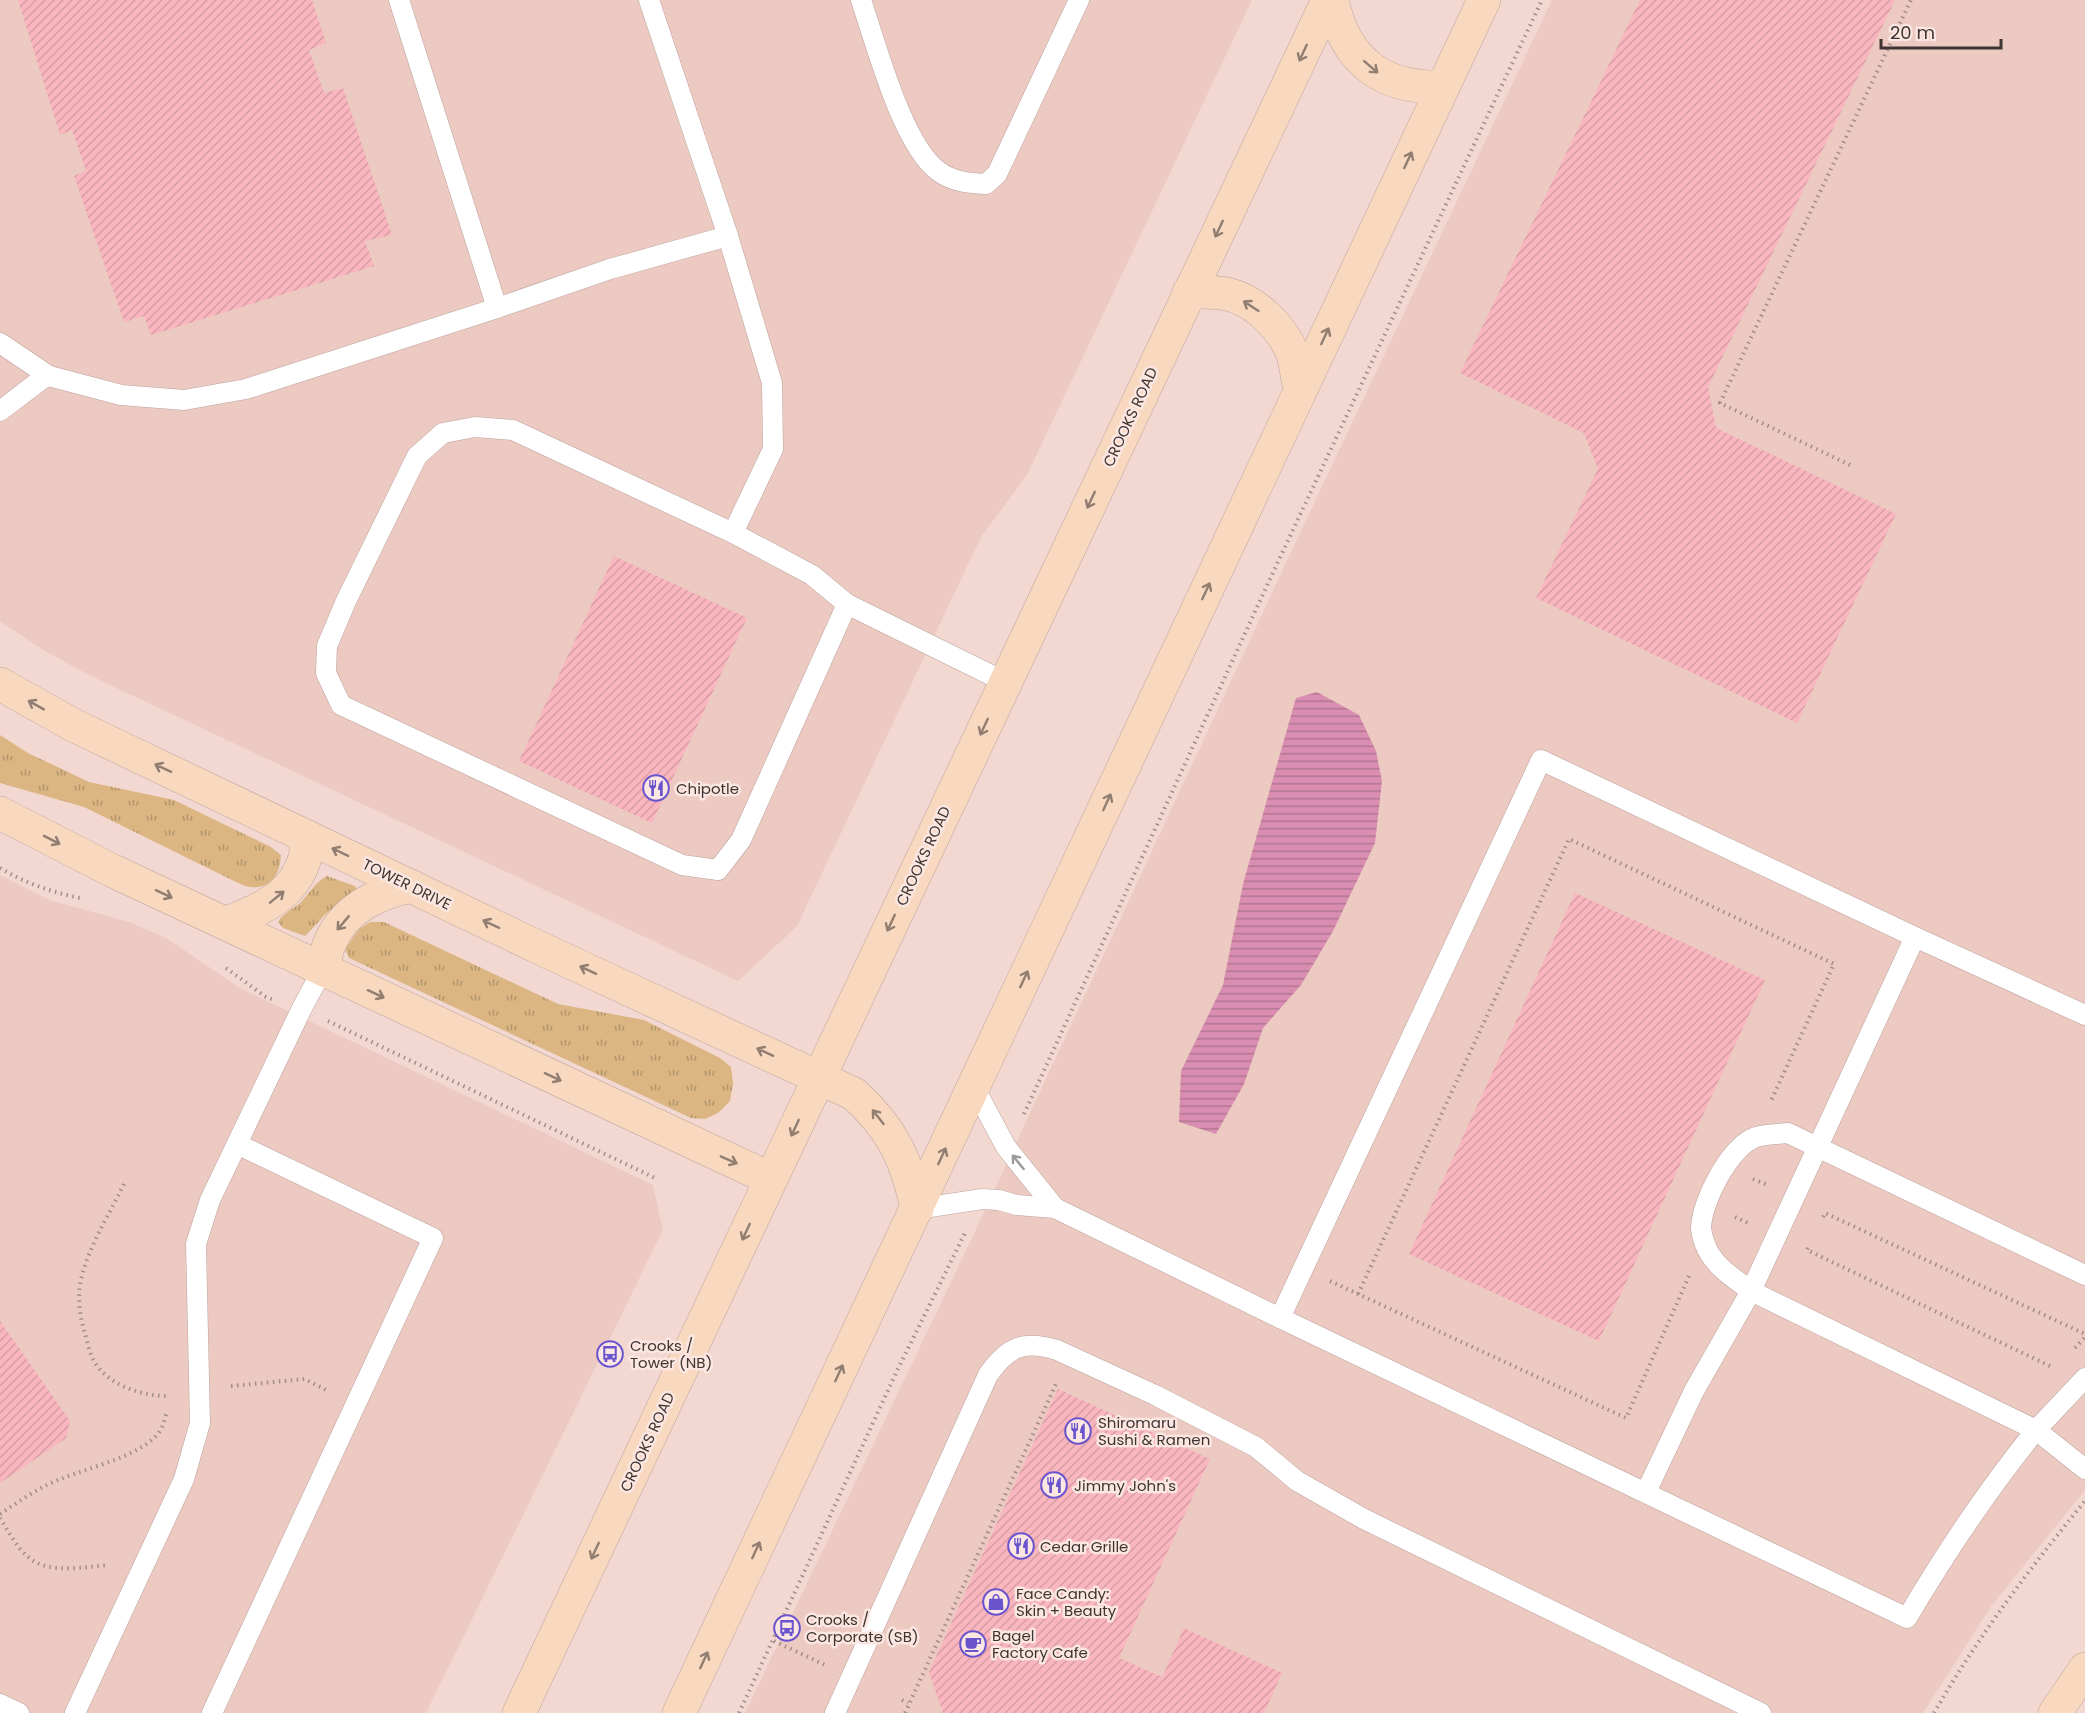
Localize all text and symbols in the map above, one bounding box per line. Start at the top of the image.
scale bar [1881,12,2001,50]
text: 20 m [1890,20,1935,45]
one-way arrow [1296,43,1308,61]
one-way arrow [1362,60,1378,74]
one-way arrow [1403,152,1415,170]
one-way arrow [1212,219,1224,237]
one-way arrow [1243,300,1260,312]
one-way arrow [1319,328,1331,346]
street label: CROOKS ROAD [1098,364,1162,470]
one-way arrow [1084,491,1096,509]
one-way arrow [1200,582,1212,600]
one-way arrow [28,699,45,711]
one-way arrow [977,718,989,736]
one-way arrow [155,762,173,774]
restaurant icon: Chipotle [641,773,671,803]
place label: Chipotle [676,778,739,799]
one-way arrow [1101,794,1113,812]
street label: CROOKS ROAD [891,803,955,909]
one-way arrow [43,834,60,846]
one-way arrow [331,846,349,857]
street label: TOWER DRIVE [359,853,455,915]
one-way arrow [155,890,173,901]
one-way arrow [269,890,285,903]
one-way arrow [885,913,897,931]
one-way arrow [336,915,350,930]
one-way arrow [483,918,501,930]
one-way arrow [580,964,598,976]
one-way arrow [1019,971,1031,989]
one-way arrow [367,988,385,1000]
one-way arrow [757,1046,775,1058]
one-way arrow [543,1071,561,1083]
one-way arrow [871,1110,884,1126]
one-way arrow [788,1119,800,1137]
one-way arrow [936,1147,948,1165]
one-way arrow [720,1155,738,1166]
one-way arrow [1011,1155,1025,1170]
one-way arrow [740,1222,752,1240]
place label: Crooks / Tower (NB) [630,1335,712,1373]
bus stop icon: Crooks / Tower (NB) [595,1339,625,1369]
one-way arrow [834,1365,846,1383]
street label: CROOKS ROAD [615,1389,679,1495]
place label: Shiromaru Sushi & Ramen [1098,1412,1210,1450]
restaurant icon: Shiromaru Sushi & Ramen [1063,1416,1093,1446]
restaurant icon: Jimmy John's [1039,1470,1069,1500]
place label: Jimmy John's [1074,1475,1176,1496]
restaurant icon: Cedar Grille [1006,1531,1036,1561]
place label: Cedar Grille [1040,1536,1128,1557]
one-way arrow [589,1541,601,1559]
one-way arrow [750,1541,762,1559]
place label: Face Candy: Skin + Beauty [1016,1583,1117,1621]
shop icon: Face Candy: Skin + Beauty [981,1587,1011,1617]
place label: Crooks / Corporate (SB) [806,1609,919,1647]
bus stop icon: Crooks / Corporate (SB) [772,1613,802,1643]
place label: Bagel Factory Cafe [992,1625,1088,1663]
cafe icon: Bagel Factory Cafe [958,1629,988,1659]
one-way arrow [698,1652,710,1670]

